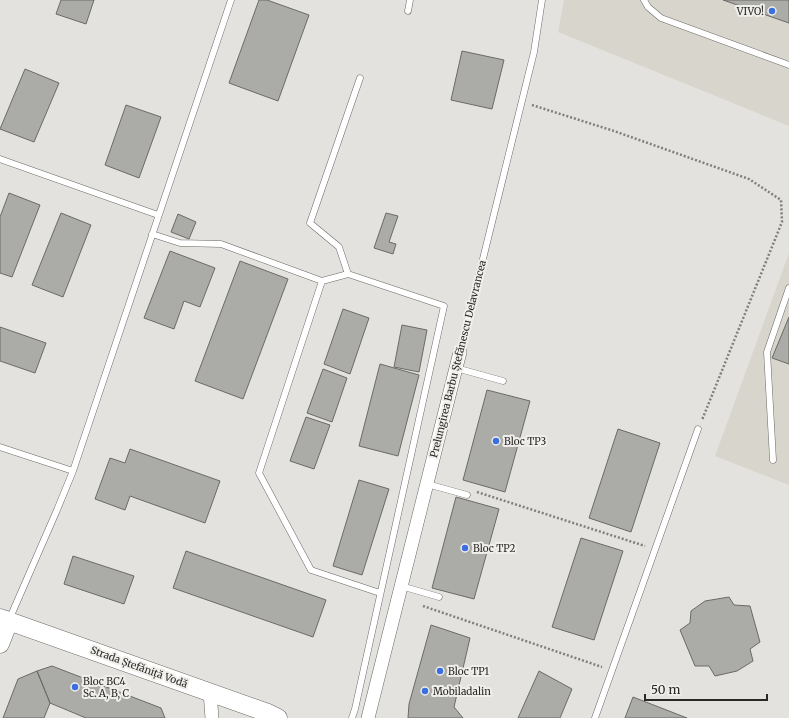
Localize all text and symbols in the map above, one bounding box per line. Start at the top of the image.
place label: VIVO! [736,5,764,18]
marker: VIVO! [767,6,777,16]
street label: Prelungirea Barbu Ștefănescu Delavrancea [427,258,489,459]
place label: Bloc TP3 [504,435,546,448]
marker: Bloc TP3 [491,436,501,446]
place label: Bloc TP2 [473,542,516,555]
marker: Bloc TP2 [460,543,470,553]
street label: Strada Ștefăniță Vodă [89,643,190,691]
place label: Bloc TP1 [448,665,490,678]
marker: Bloc TP1 [435,666,445,676]
place label: Bloc BC4 Sc. A, B, C [83,675,129,700]
scale bar [645,676,767,702]
marker: Bloc BC4 Sc. A, B, C [70,682,80,692]
text: 50 m [651,682,680,697]
place label: Mobiladalin [433,685,491,698]
marker: Mobiladalin [420,686,430,696]

